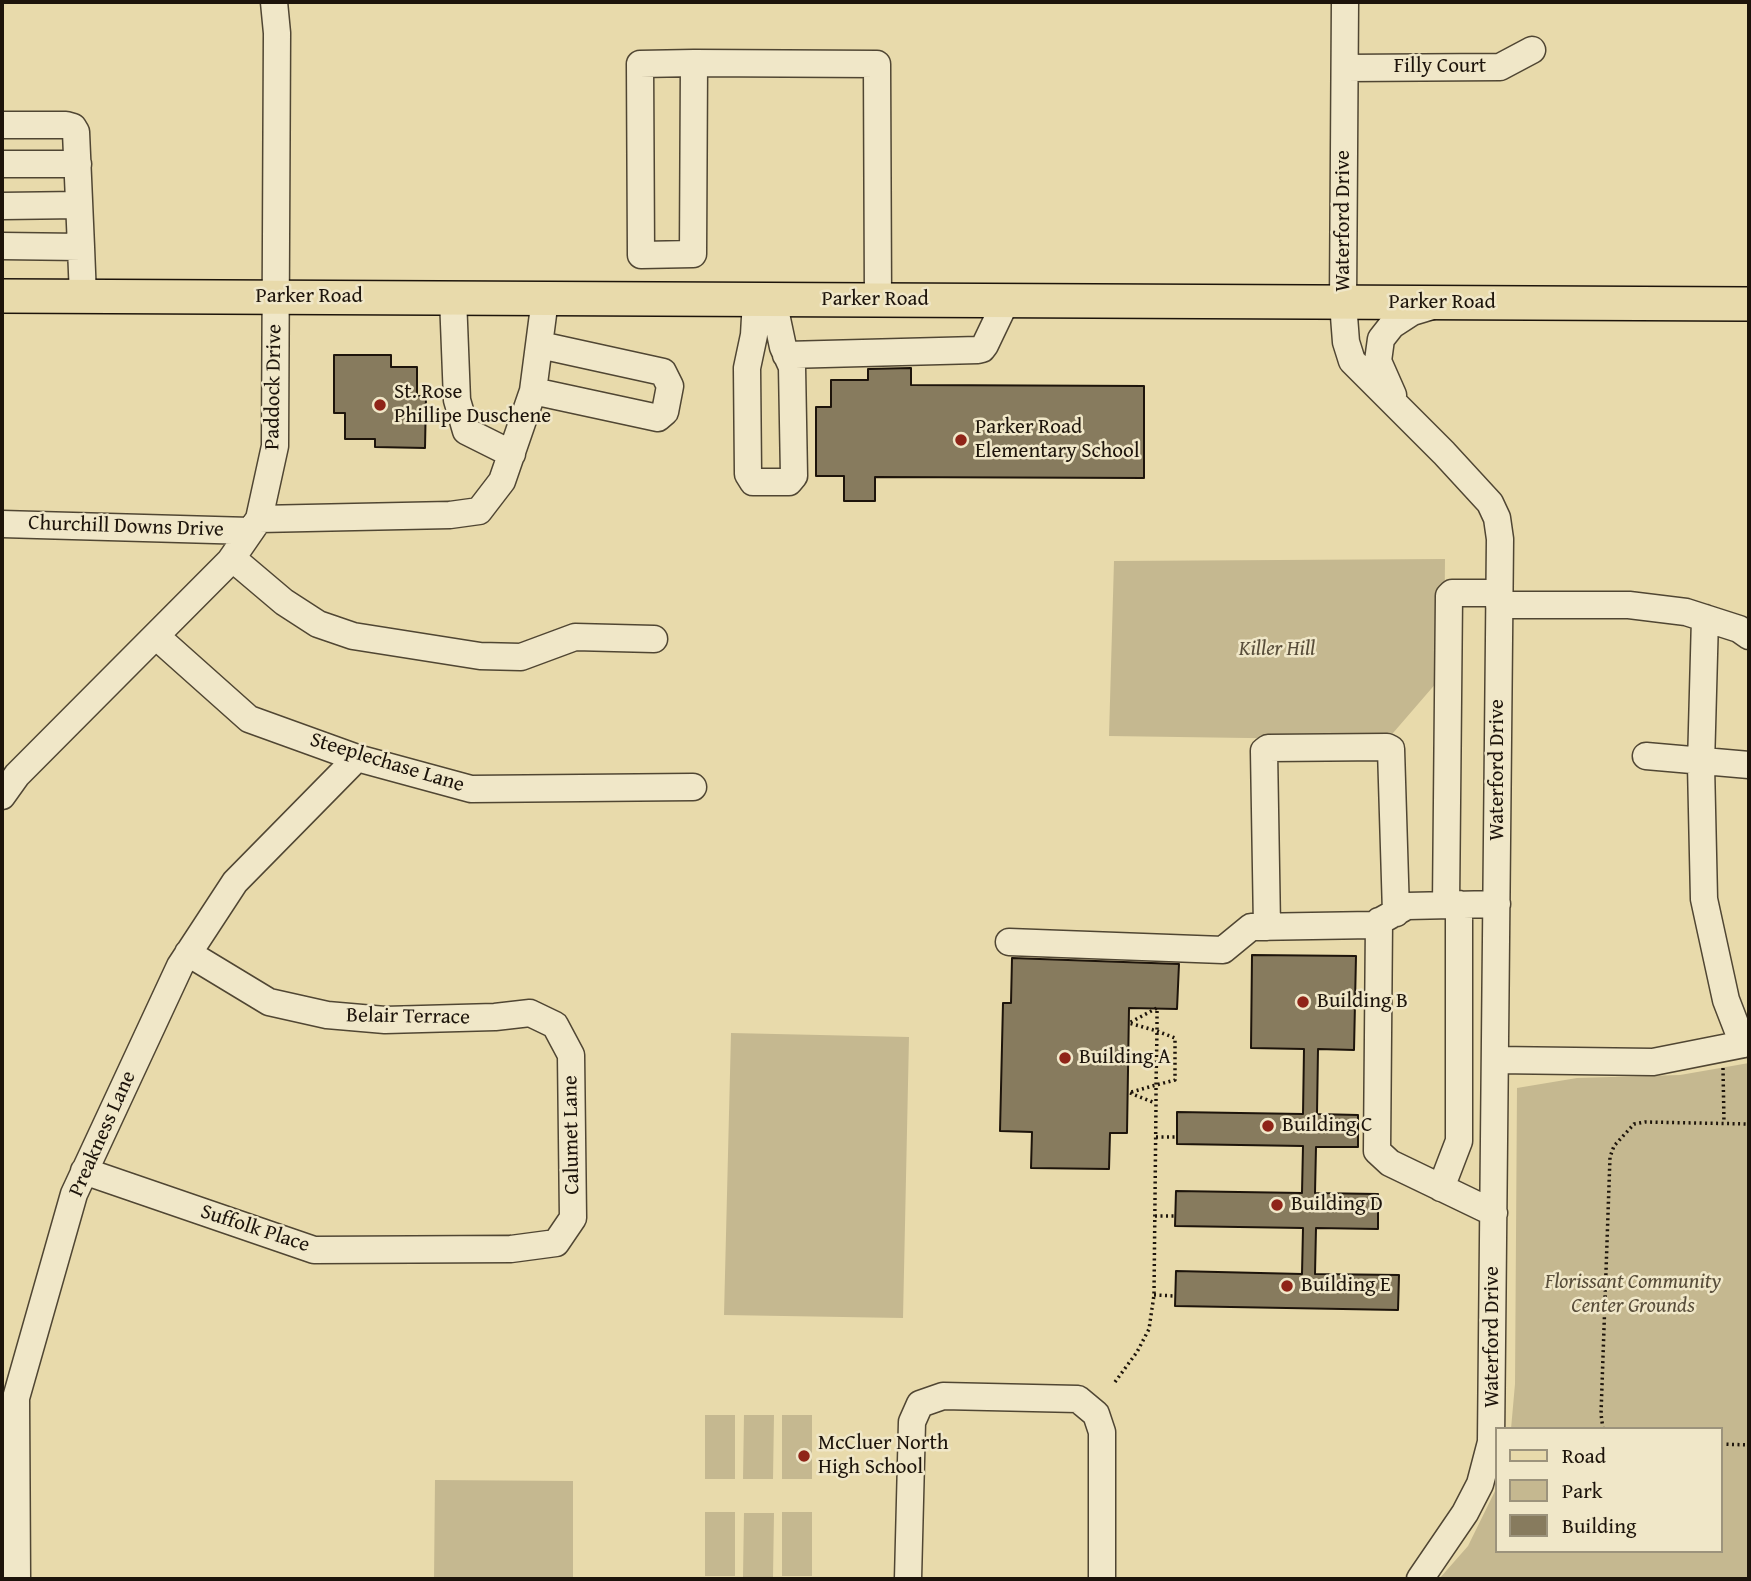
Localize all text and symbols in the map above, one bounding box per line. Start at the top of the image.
street label: Filly Court [1394,54,1486,80]
street label: Waterford Drive [1331,150,1357,292]
street label: Parker Road [255,284,363,310]
street label: Parker Road [821,287,929,313]
street label: Parker Road [1388,290,1496,316]
street label: Paddock Drive [260,324,288,450]
place label: St. Rose Phillipe Duschene [394,380,551,430]
marker: St. Rose Phillipe Duschene [372,397,388,413]
place label: Parker Road Elementary School [975,415,1140,465]
marker: Parker Road Elementary School [953,432,969,448]
street label: Churchill Downs Drive [28,511,224,543]
park label: Killer Hill [1239,637,1315,663]
street label: Waterford Drive [1485,699,1511,841]
street label: Steeplechase Lane [307,728,467,798]
place label: Building B [1317,989,1408,1015]
marker: Building B [1295,994,1311,1010]
street label: Belair Terrace [346,1003,470,1031]
place label: Building A [1079,1045,1171,1071]
marker: Building A [1057,1050,1073,1066]
street label: Preakness Lane [64,1067,142,1201]
street label: Calumet Lane [558,1075,586,1195]
place label: Building C [1282,1113,1372,1139]
marker: Building C [1260,1118,1276,1134]
place label: Building D [1291,1192,1383,1218]
marker: Building D [1269,1197,1285,1213]
street label: Suffolk Place [197,1200,313,1258]
street label: Waterford Drive [1480,1266,1506,1408]
park label: Florissant Community Center Grounds [1545,1270,1721,1320]
place label: Building E [1301,1273,1391,1299]
marker: Building E [1279,1278,1295,1294]
legend [1496,1427,1723,1553]
place label: McCluer North High School [818,1431,949,1481]
text: Road [1562,1440,1606,1471]
marker: McCluer North High School [796,1448,812,1464]
text: Park [1562,1475,1603,1506]
text: Building [1562,1510,1636,1541]

